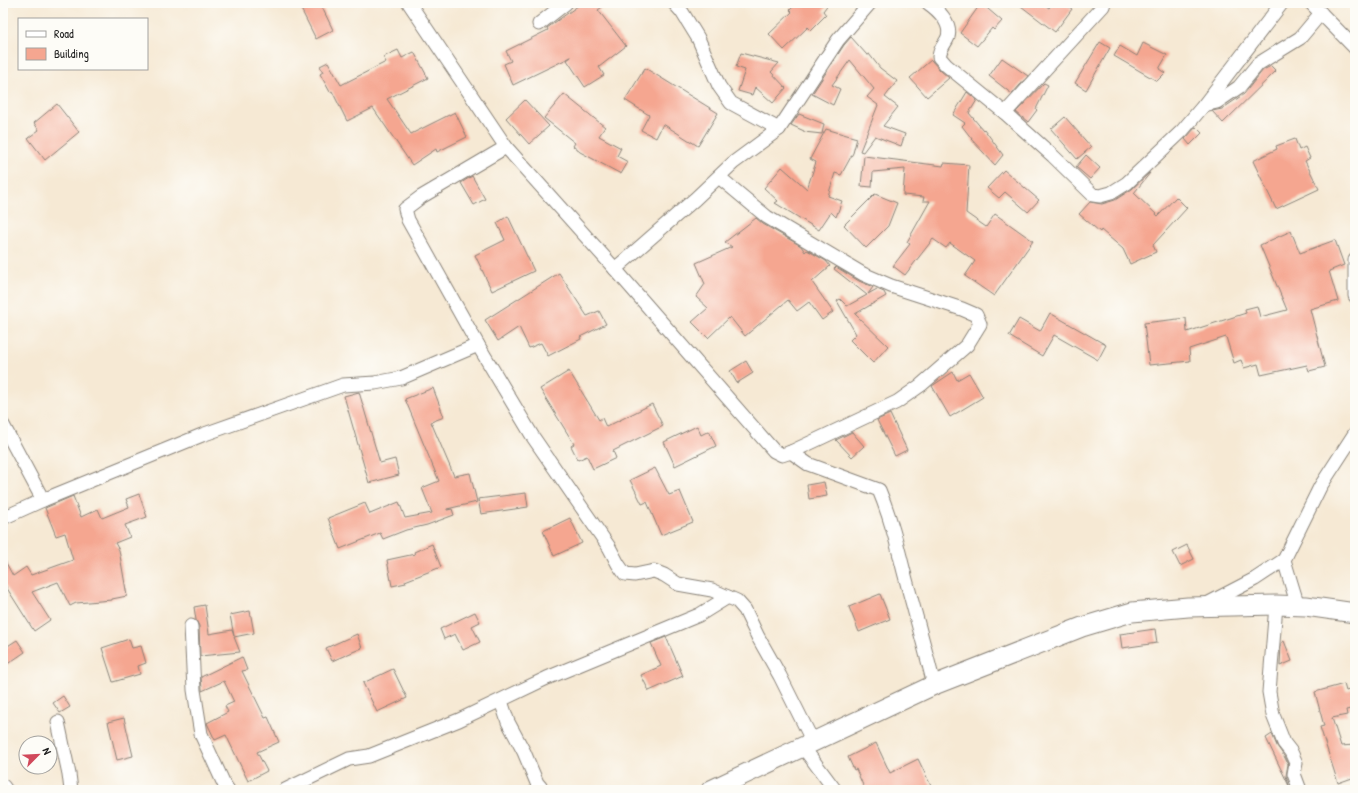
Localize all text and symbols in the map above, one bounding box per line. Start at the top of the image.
legend [18,18,148,70]
text: Road [54,25,74,42]
text: Building [54,45,89,62]
north arrow [18,735,58,775]
text: N [40,745,55,757]

